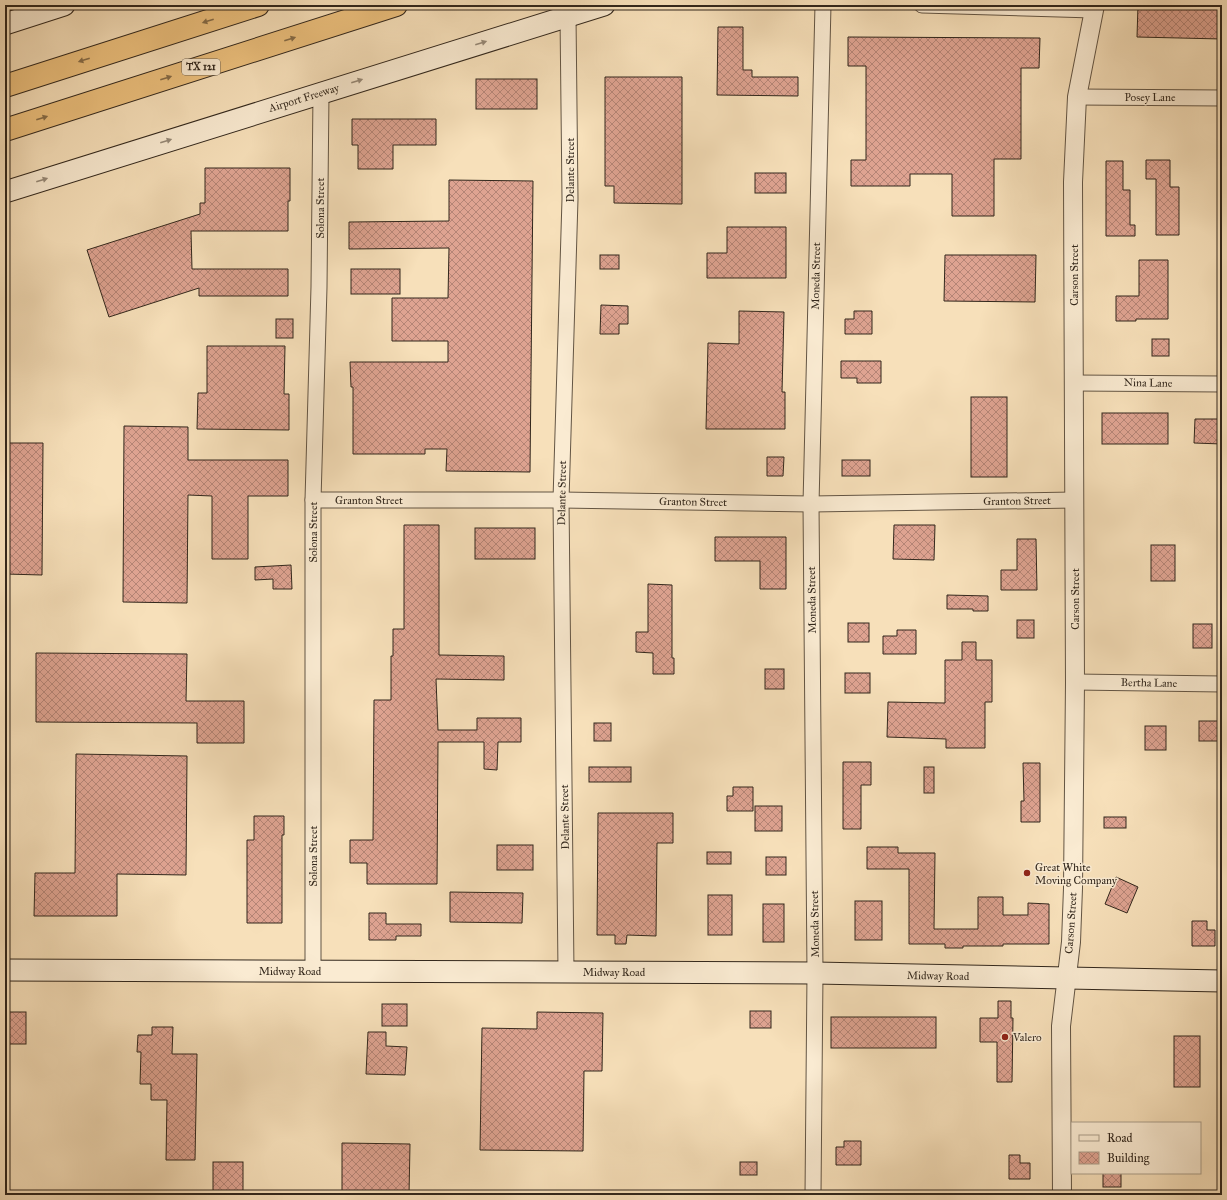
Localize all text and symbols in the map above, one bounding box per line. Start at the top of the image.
one-way arrow [201,18,213,24]
one-way arrow [284,36,296,42]
one-way arrow [475,40,487,46]
one-way arrow [77,57,89,63]
road number: TX 121 [182,59,220,75]
one-way arrow [160,75,172,81]
one-way arrow [351,78,363,84]
street label: Airport Freeway [266,81,342,115]
street label: Posey Lane [1124,91,1176,104]
one-way arrow [36,114,48,120]
street label: Delante Street [564,137,577,202]
one-way arrow [161,138,173,144]
one-way arrow [37,177,49,183]
street label: Solona Street [314,178,327,238]
street label: Moneda Street [809,242,823,310]
street label: Carson Street [1068,244,1081,306]
street label: Nina Lane [1124,376,1173,390]
street label: Delante Street [555,460,569,526]
street label: Granton Street [335,494,403,507]
street label: Granton Street [983,494,1051,508]
street label: Granton Street [659,495,727,509]
street label: Solona Street [307,502,320,562]
street label: Moneda Street [805,566,819,634]
street label: Carson Street [1069,568,1082,630]
street label: Bertha Lane [1121,676,1178,690]
street label: Delante Street [558,784,572,850]
street label: Solona Street [307,826,320,886]
place label: Great White Moving Company [1035,861,1118,887]
marker: Great White Moving Company [1022,868,1032,878]
street label: Moneda Street [808,890,822,958]
street label: Carson Street [1062,892,1080,954]
street label: Midway Road [259,965,322,978]
street label: Midway Road [583,966,646,979]
street label: Midway Road [907,969,970,983]
place label: Valero [1012,1031,1042,1044]
marker: Valero [1000,1032,1010,1042]
legend [1071,1122,1201,1174]
text: Road [1107,1131,1133,1145]
text: Building [1107,1151,1150,1166]

